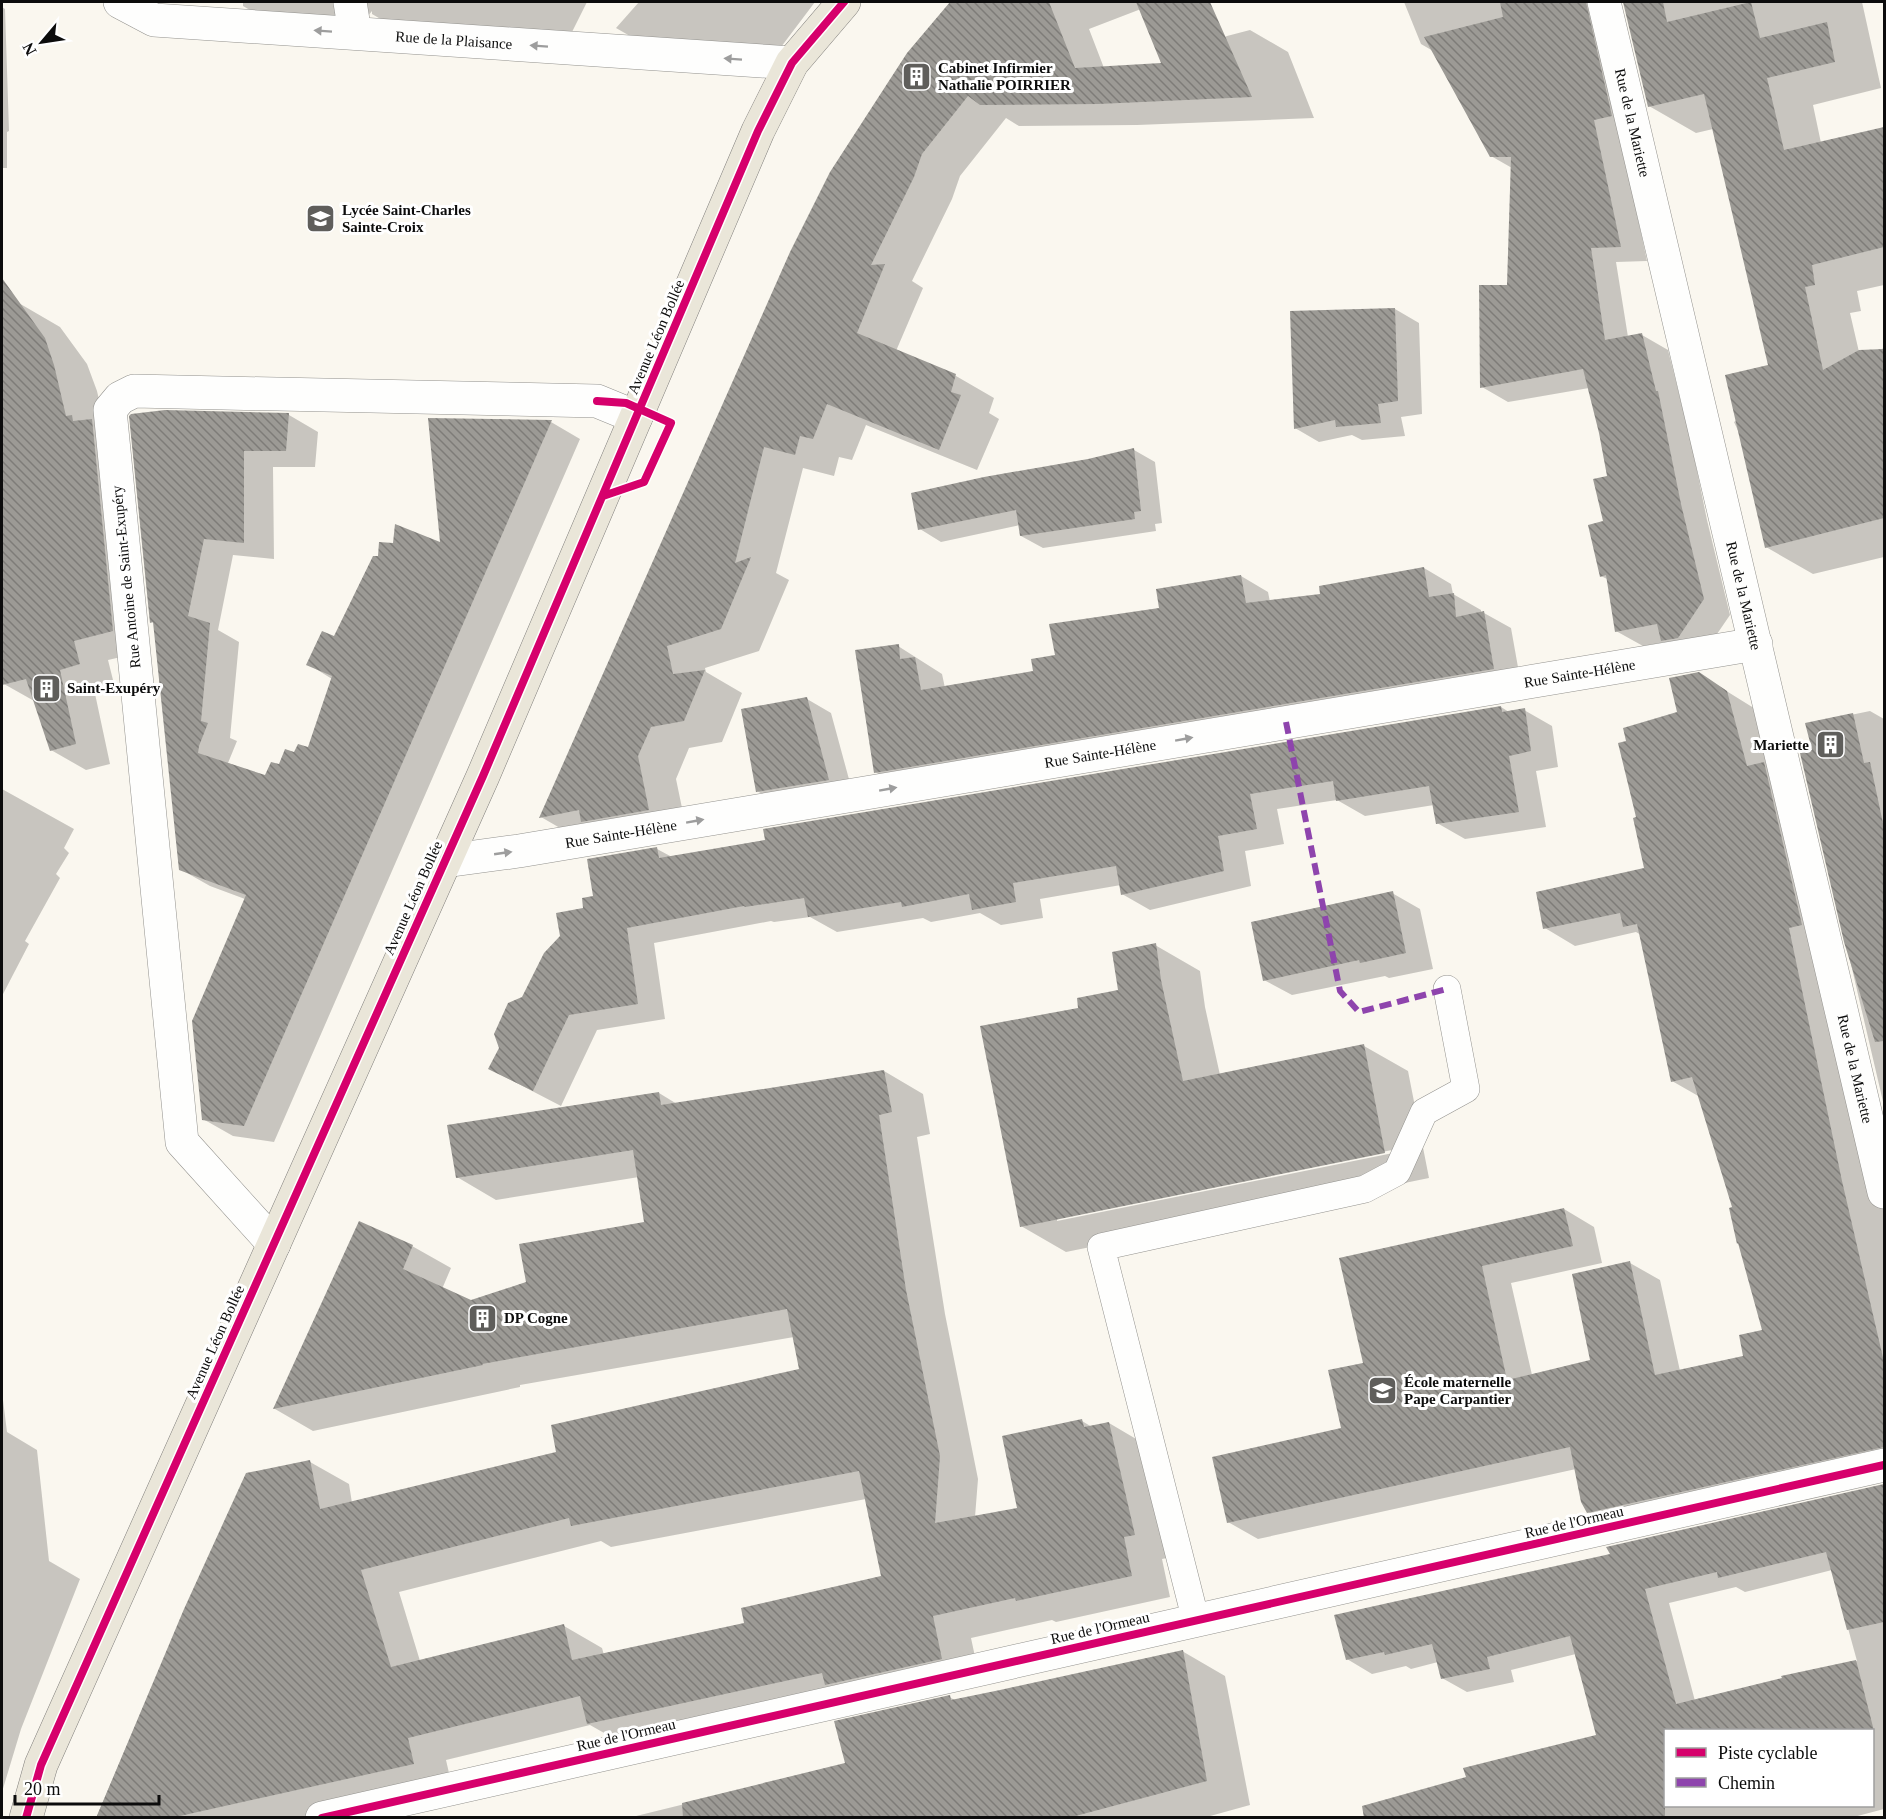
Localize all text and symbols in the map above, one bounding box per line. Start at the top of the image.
north arrow [12,12,72,72]
one-way arrow [314,27,333,36]
street label: Rue de la Plaisance [395,28,513,52]
text: N [19,39,40,58]
one-way arrow [529,41,548,50]
one-way arrow [724,54,743,63]
place label: Cabinet Infirmier Nathalie POIRRIER [938,60,1071,93]
building icon: Cabinet Infirmier Nathalie POIRRIER [901,61,933,93]
street label: Rue de la Mariette [1612,67,1653,179]
place label: Lycée Saint-Charles Sainte-Croix [342,202,471,235]
school or university icon: Lycée Saint-Charles Sainte-Croix [305,203,337,235]
street label: Avenue Léon Bollée [625,277,688,397]
street label: Rue Antoine de Saint-Exupéry [108,484,144,669]
street label: Rue de la Mariette [1723,540,1764,652]
street label: Rue Sainte-Hélène [1523,656,1637,691]
building icon: Saint-Exupéry [30,672,62,704]
place label: Saint-Exupéry [67,680,161,696]
building icon: Mariette [1814,729,1846,761]
one-way arrow [1174,734,1193,743]
street label: Rue Sainte-Hélène [1043,736,1158,771]
place label: Mariette [1753,737,1809,753]
one-way arrow [878,784,897,793]
one-way arrow [686,816,705,825]
street label: Rue Sainte-Hélène [564,817,678,851]
street label: Avenue Léon Bollée [381,838,445,957]
one-way arrow [494,848,513,857]
street label: Rue de la Mariette [1834,1013,1876,1125]
street label: Avenue Léon Bollée [183,1282,247,1401]
building icon: DP Cogne [467,1302,499,1334]
place label: DP Cogne [504,1310,568,1326]
place label: École maternelle Pape Carpantier [1404,1374,1511,1407]
school or university icon: École maternelle Pape Carpantier [1367,1375,1399,1407]
street label: Rue de l'Ormeau [1523,1503,1625,1541]
street label: Rue de l'Ormeau [1049,1609,1151,1647]
street label: Rue de l'Ormeau [575,1716,677,1754]
legend [1664,1729,1874,1807]
text: Piste cyclable [1718,1743,1817,1763]
scale bar [15,1768,159,1806]
text: Chemin [1718,1773,1775,1793]
text: 20 m [24,1779,61,1799]

